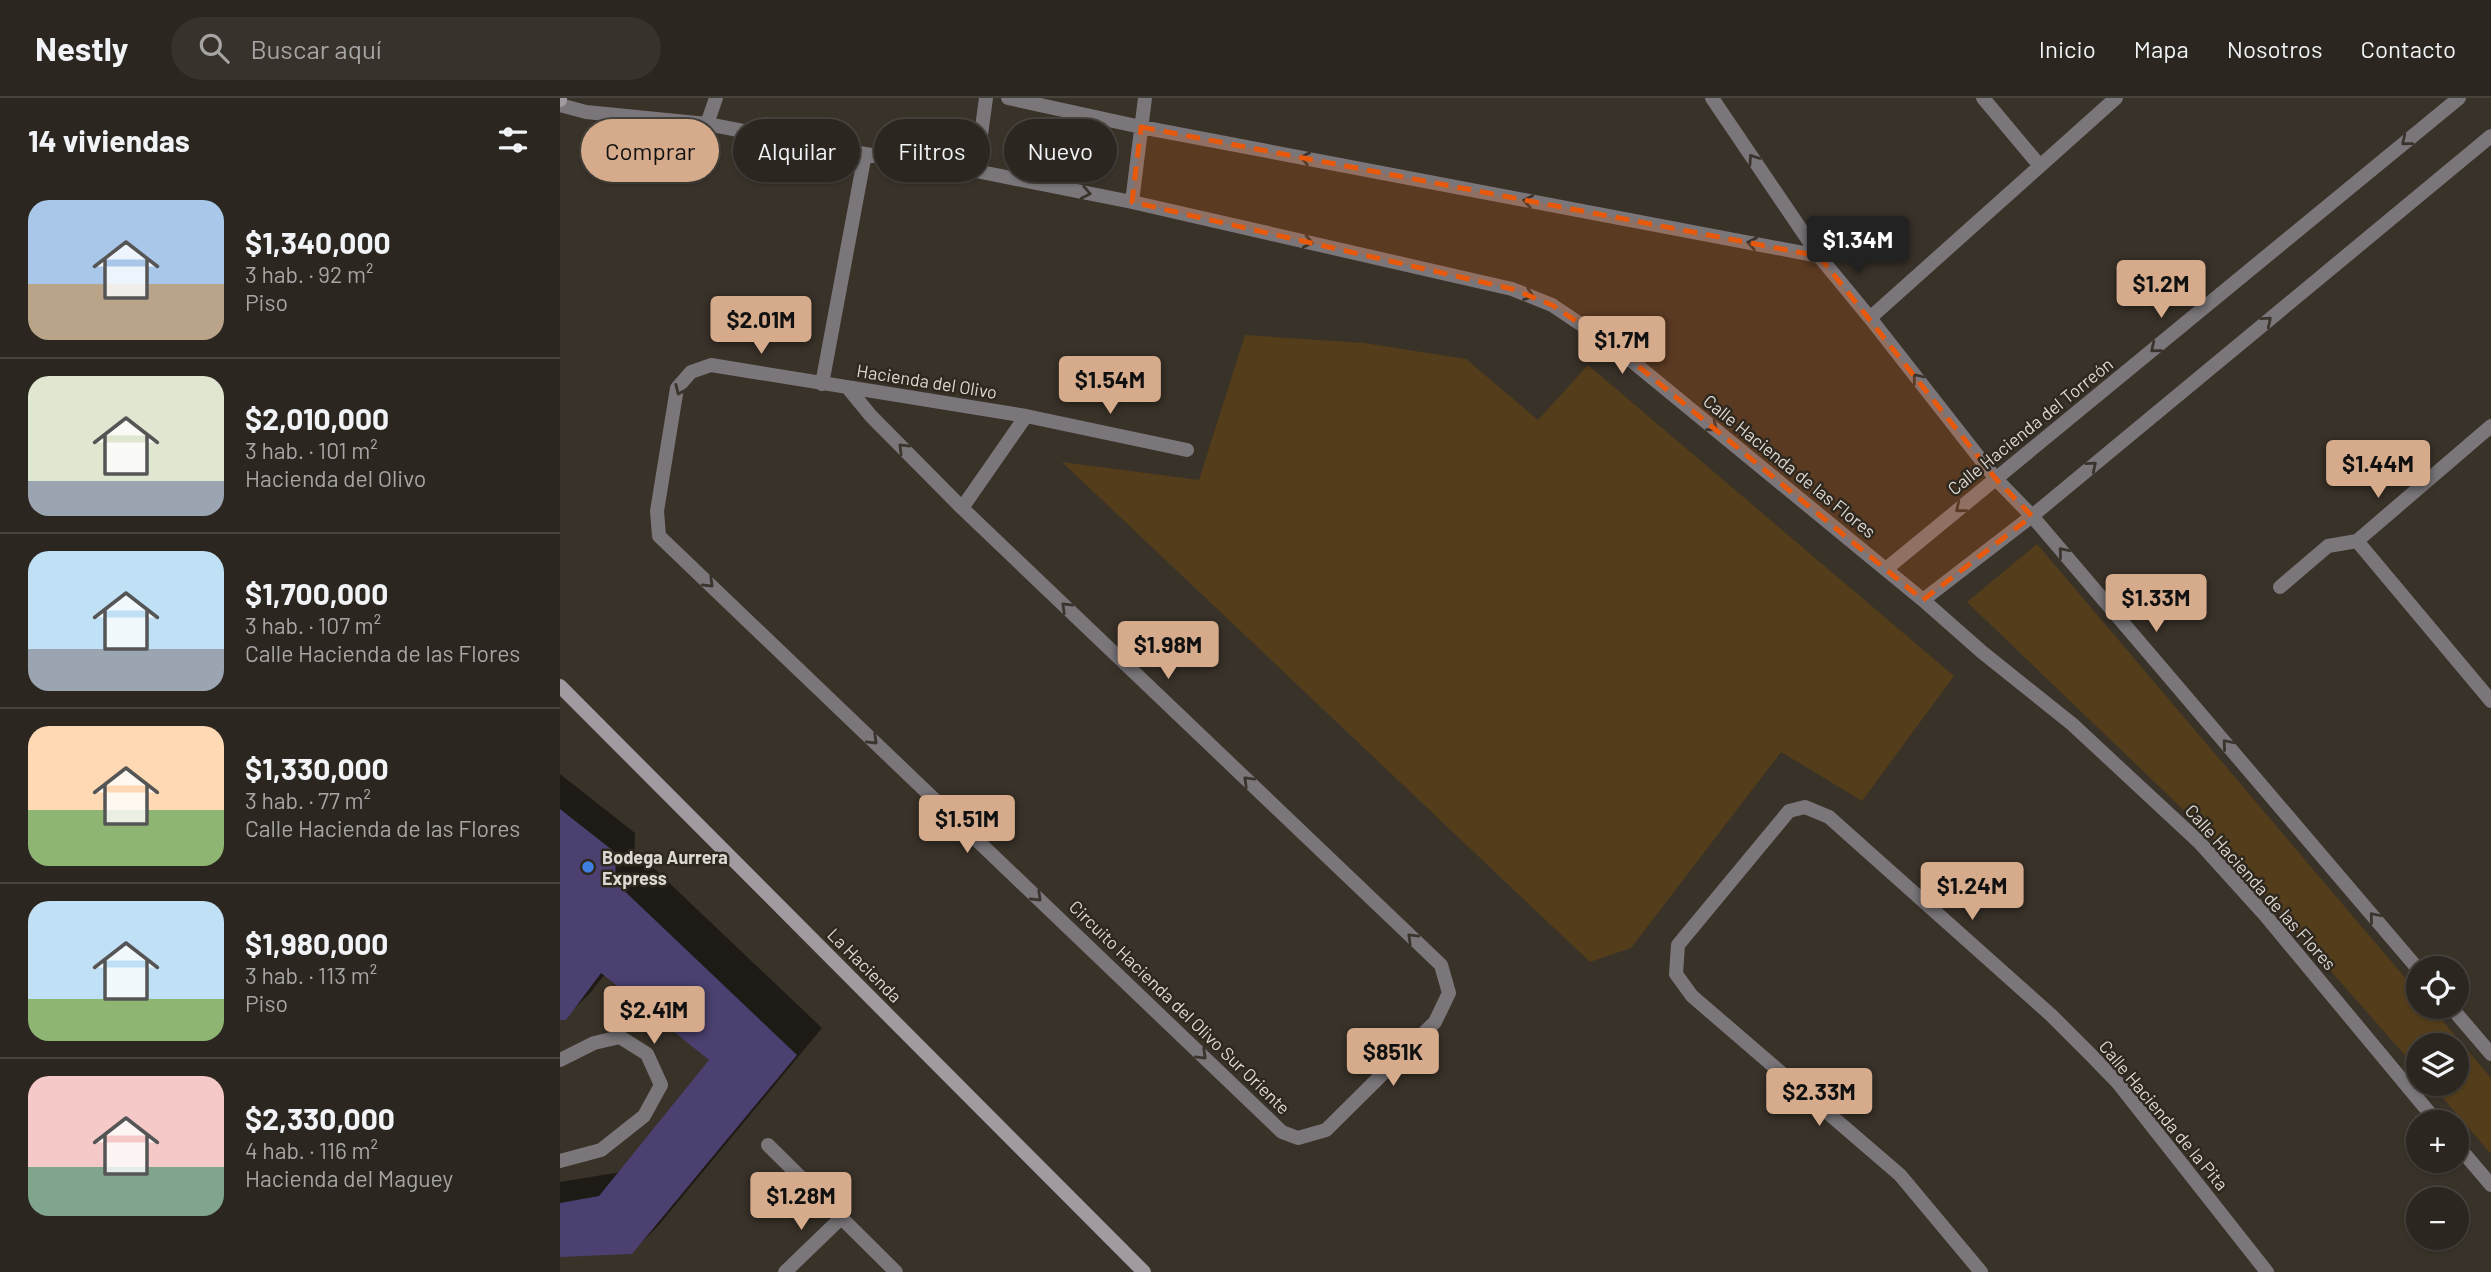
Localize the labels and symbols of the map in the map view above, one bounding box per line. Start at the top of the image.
one-way arrow [2401,133,2413,146]
one-way arrow [1299,151,1311,166]
one-way arrow [1749,154,1761,167]
one-way arrow [1080,184,1092,199]
one-way arrow [1522,194,1534,209]
pin: $1.34M [1801,216,1915,276]
one-way arrow [1302,234,1314,249]
one-way arrow [1746,237,1758,252]
pin: $1.2M [2112,260,2210,320]
one-way arrow [1522,287,1534,301]
pin: $2.01M [704,296,818,356]
pin: $1.7M [1573,316,1671,376]
one-way arrow [2260,317,2272,330]
one-way arrow [2150,340,2162,353]
street label: Calle Hacienda del Torreón [1943,353,2117,499]
pin: $1.54M [1053,356,1167,416]
street label: Hacienda del Olivo [855,359,999,403]
one-way arrow [1913,374,1925,387]
one-way arrow [674,383,688,395]
street label: Calle Hacienda de las Flores [1699,390,1881,542]
one-way arrow [1705,419,1718,432]
pin: $1.44M [2321,440,2435,500]
one-way arrow [898,443,911,456]
one-way arrow [2084,462,2097,475]
one-way arrow [1955,500,1967,513]
one-way arrow [2059,548,2071,561]
one-way arrow [700,574,713,587]
pin: $1.33M [2099,574,2213,634]
one-way arrow [1061,602,1074,615]
pin: $1.98M [1111,622,1225,681]
one-way arrow [865,732,878,745]
one-way arrow [2223,739,2235,752]
one-way arrow [1243,776,1256,789]
pin: $1.51M [910,796,1024,855]
street label: Calle Hacienda de las Flores [2181,800,2341,974]
place label: Bodega Aurrera Express [602,846,728,889]
marker: Bodega Aurrera Express [580,859,596,875]
pin: $1.24M [1915,862,2029,922]
one-way arrow [1029,889,1042,902]
street label: Circuito Hacienda del Olivo Sur Oriente [1065,895,1295,1119]
one-way arrow [2370,913,2382,926]
street label: La Hacienda [823,923,907,1007]
one-way arrow [1407,934,1420,947]
pin: $2.41M [597,986,711,1046]
pin: $851K [1344,1028,1442,1088]
street label: Calle Hacienda de la Pita [2095,1035,2233,1195]
one-way arrow [1193,1046,1206,1059]
pin: $2.33M [1762,1068,1876,1128]
pin: $1.28M [744,1172,858,1232]

